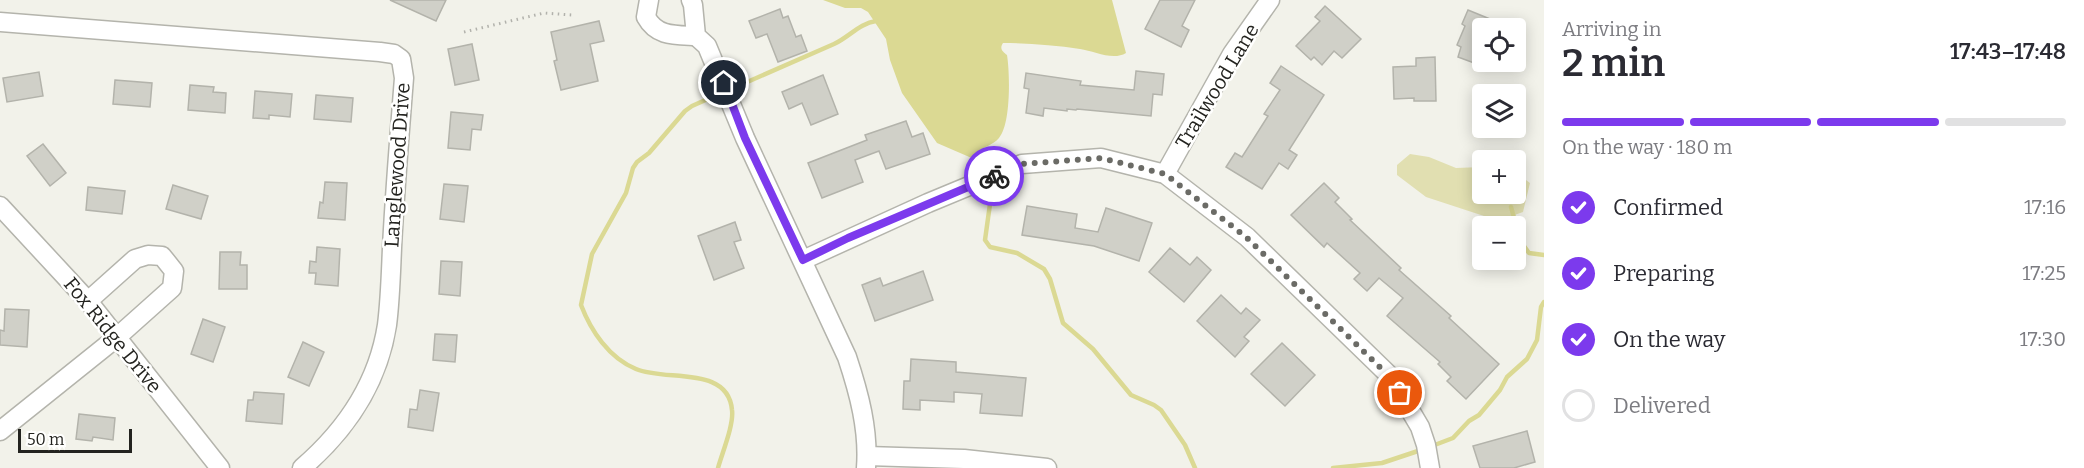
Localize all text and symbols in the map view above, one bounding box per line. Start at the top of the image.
text: Arriving in [1562,17,1661,41]
map controls [1472,18,1526,270]
button: locate [1472,18,1526,72]
street label: Trailwood Lane [1170,19,1264,153]
text: 17:43–17:48 [1950,38,2066,65]
text: 2 min [1562,40,1665,86]
pin [698,57,749,108]
icon: home [707,66,740,99]
street label: Langlewood Drive [379,82,415,248]
button: layers [1472,84,1526,138]
text: On the way · 180 m [1562,135,1732,159]
courier [964,146,1024,206]
button: + [1472,150,1526,204]
icon: bike [978,160,1011,193]
icon: check [1562,191,1595,224]
text: Confirmed [1613,194,1723,221]
text: 17:16 [2024,195,2066,219]
button: − [1472,216,1526,270]
icon: check [1562,257,1595,290]
text: Preparing [1613,260,1715,287]
text: 17:25 [2022,261,2066,285]
street label: Fox Ridge Drive [59,272,167,398]
icon: check [1562,323,1595,356]
text: On the way [1613,326,1725,353]
text: 17:30 [2020,327,2066,351]
pin [1374,367,1425,418]
icon: bag [1383,376,1416,409]
text: Delivered [1613,392,1711,419]
scale bar [18,426,132,454]
text: 50 m [27,430,64,449]

